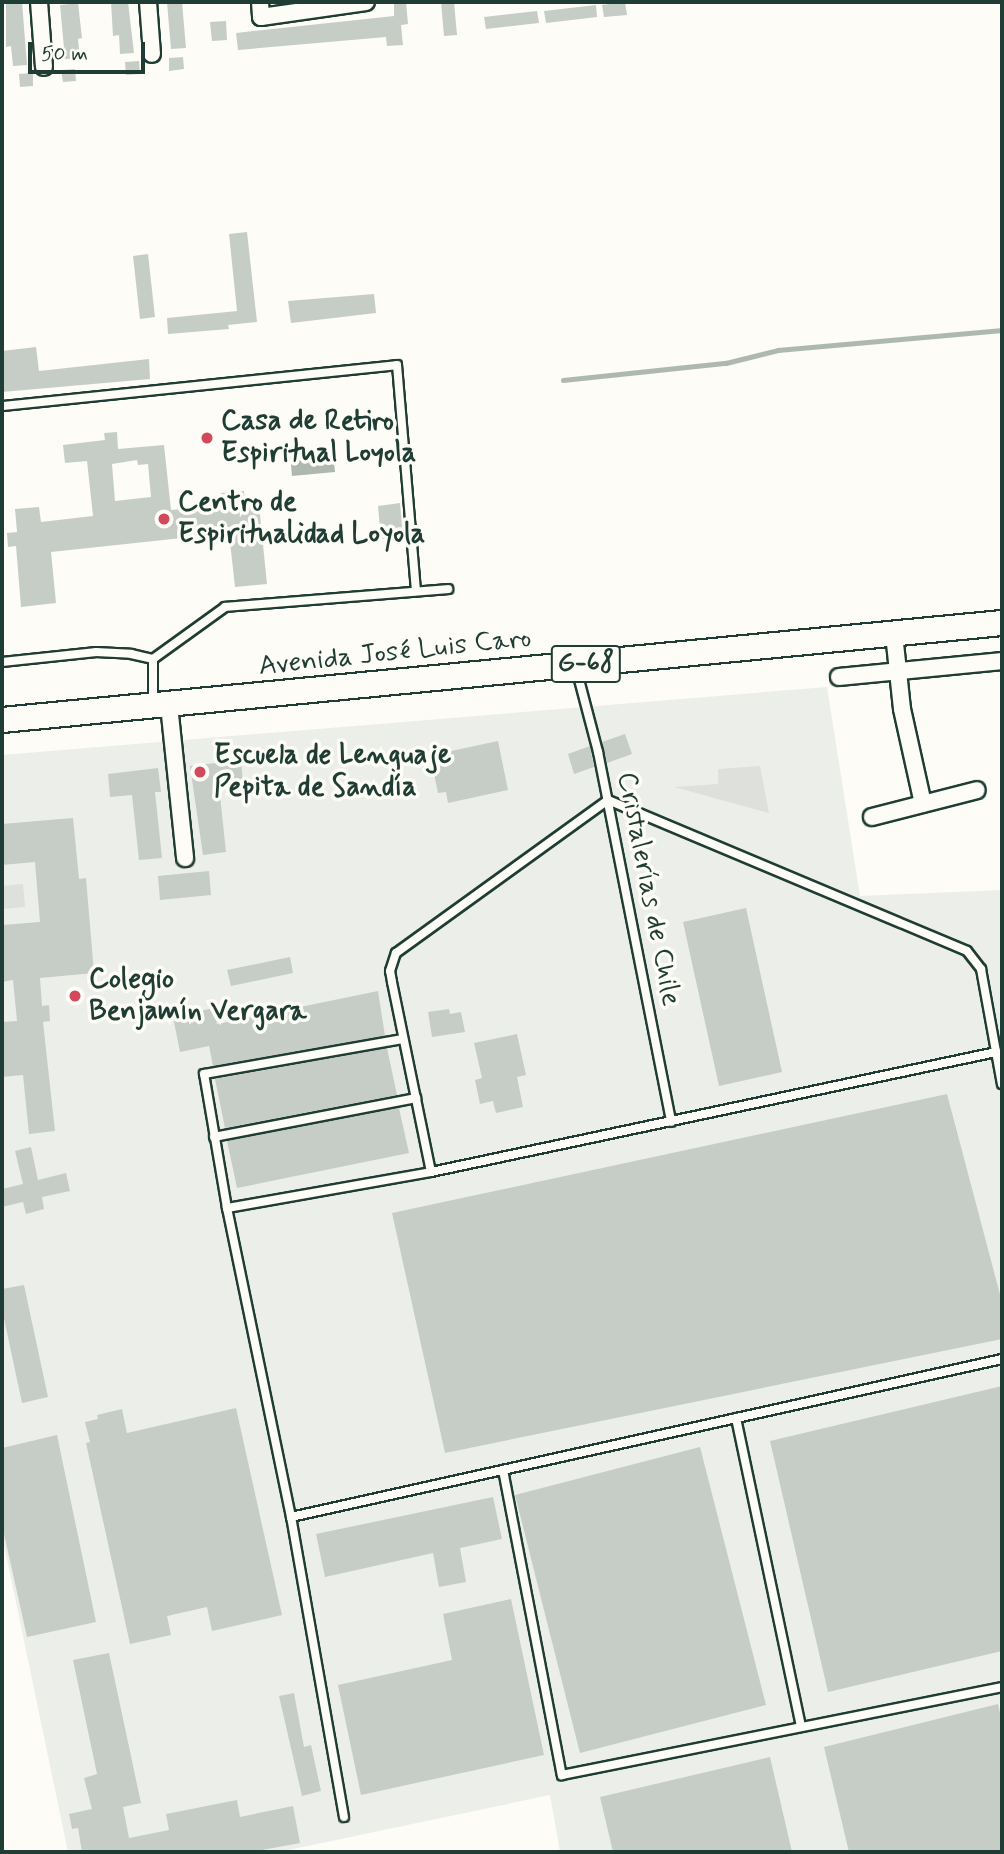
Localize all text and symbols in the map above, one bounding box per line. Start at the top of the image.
scale bar [32,28,149,72]
text: 50 m [41,40,88,68]
place label: Casa de Retiro Espiritual Loyola [221,405,422,471]
marker: Casa de Retiro Espiritual Loyola [199,430,215,446]
place label: Centro de Espiritualidad Loyola [178,486,429,552]
marker: Centro de Espiritualidad Loyola [156,511,172,527]
street label: Avenida José Luis Caro [257,622,533,684]
road number: G-68 [549,642,623,686]
place label: Escuela de Lenguaje Pepita de Sandía [214,739,449,805]
marker: Escuela de Lenguaje Pepita de Sandía [192,764,208,780]
street label: Cristalerías de Chile [609,768,687,1010]
place label: Colegio Benjamín Vergara [89,963,307,1029]
marker: Colegio Benjamín Vergara [67,988,83,1004]

